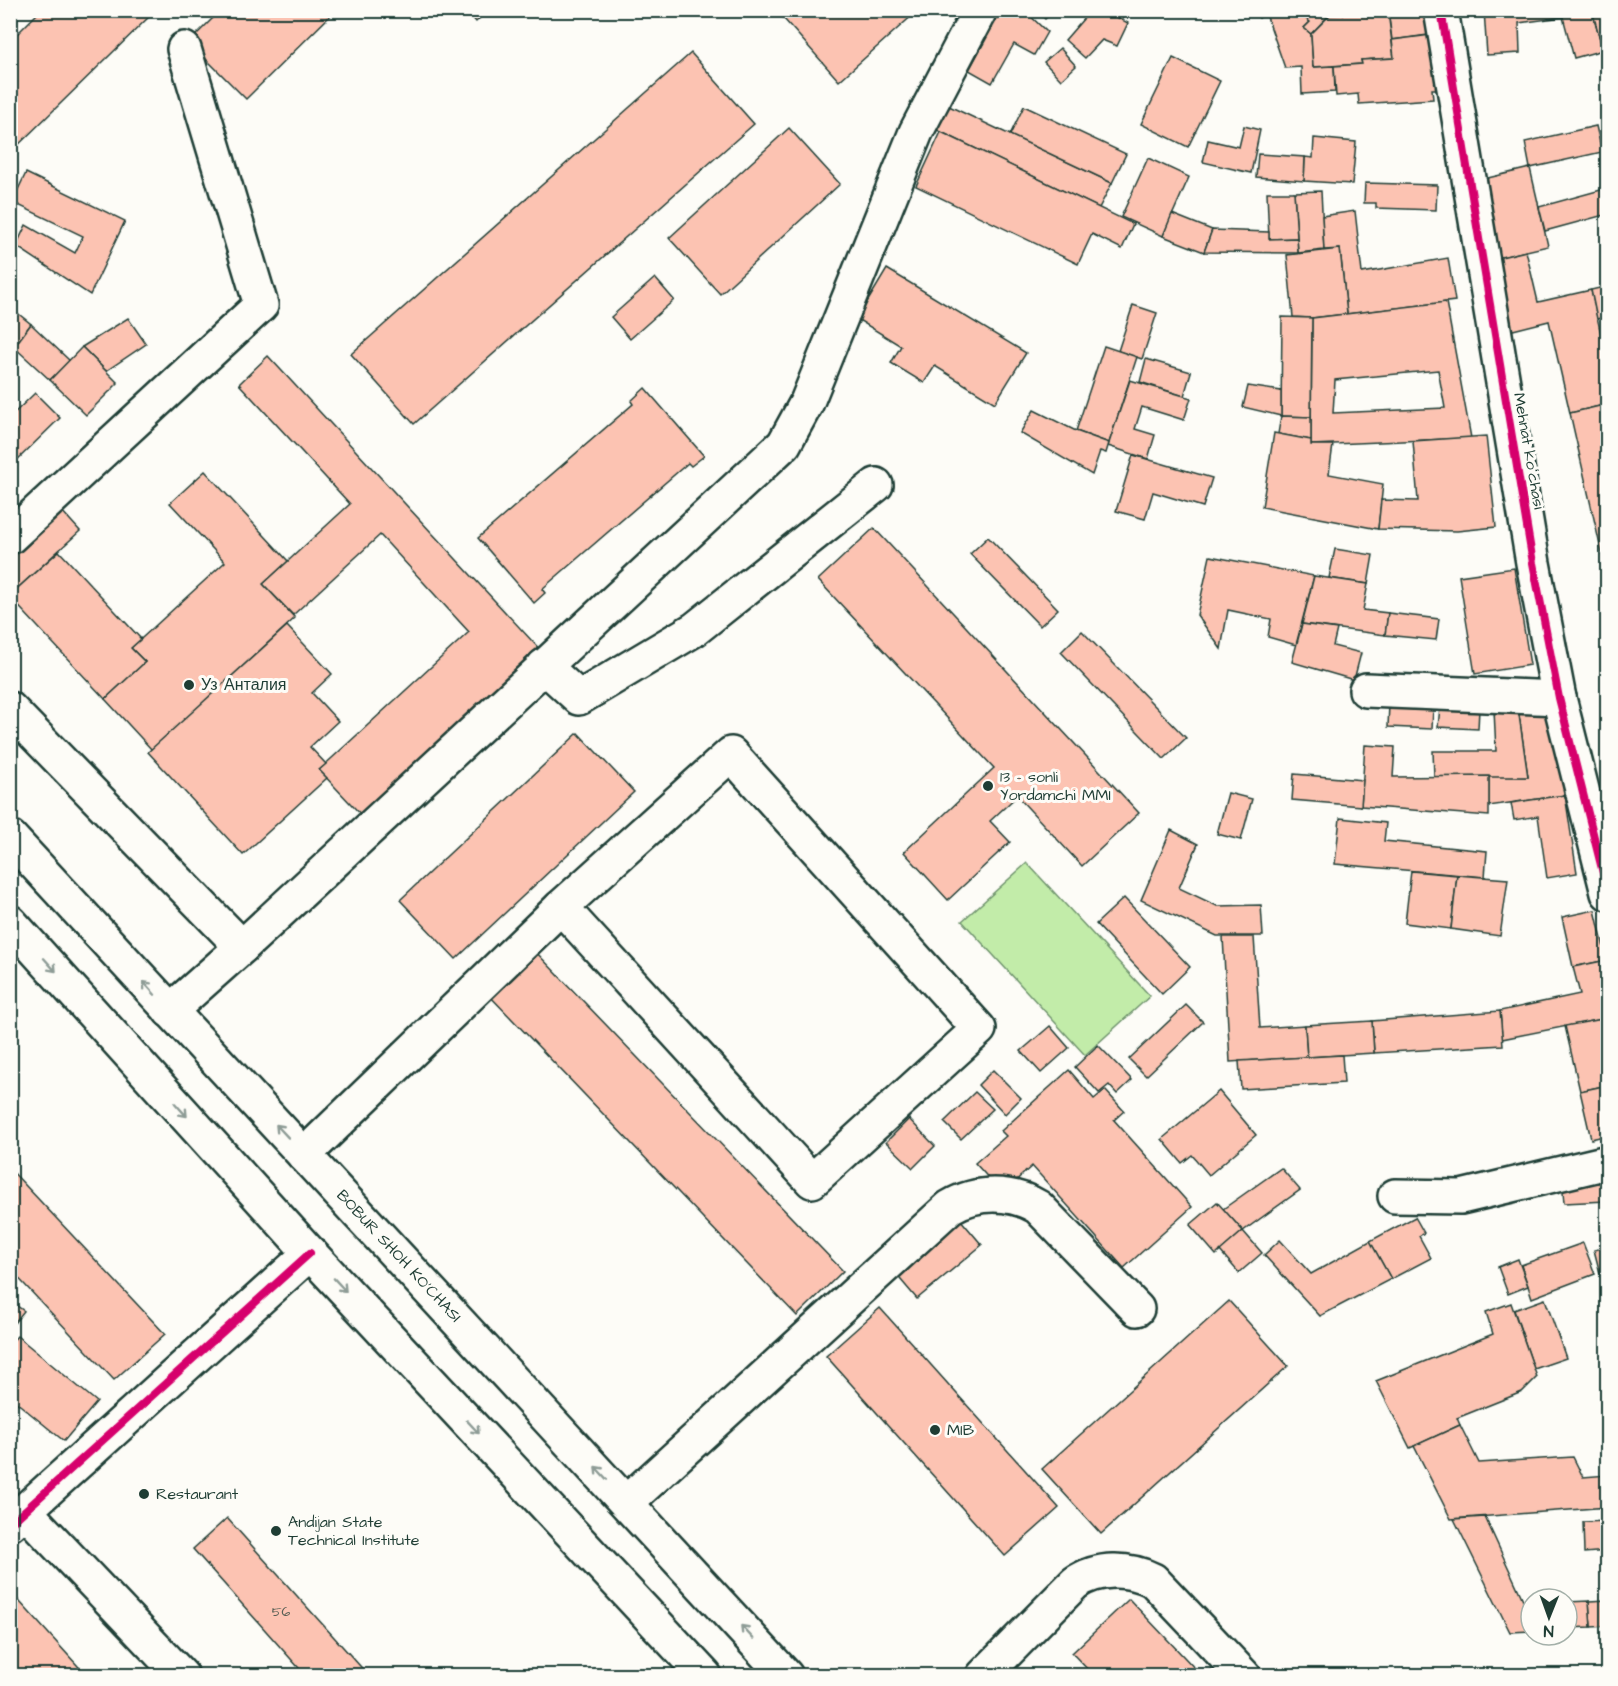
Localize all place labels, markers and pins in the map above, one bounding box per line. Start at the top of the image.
place label: Уз Анталия [201,674,287,696]
marker: Уз Анталия [182,678,196,692]
place label: 13 - sonli Yordamchi MMI [1000,766,1111,806]
marker: 13 - sonli Yordamchi MMI [981,779,995,793]
place label: MIB [947,1419,975,1441]
marker: MIB [928,1423,942,1437]
place label: Restaurant [156,1483,239,1505]
marker: Restaurant [137,1487,151,1501]
place label: Andijan State Technical Institute [288,1511,420,1551]
marker: Andijan State Technical Institute [269,1524,283,1538]

